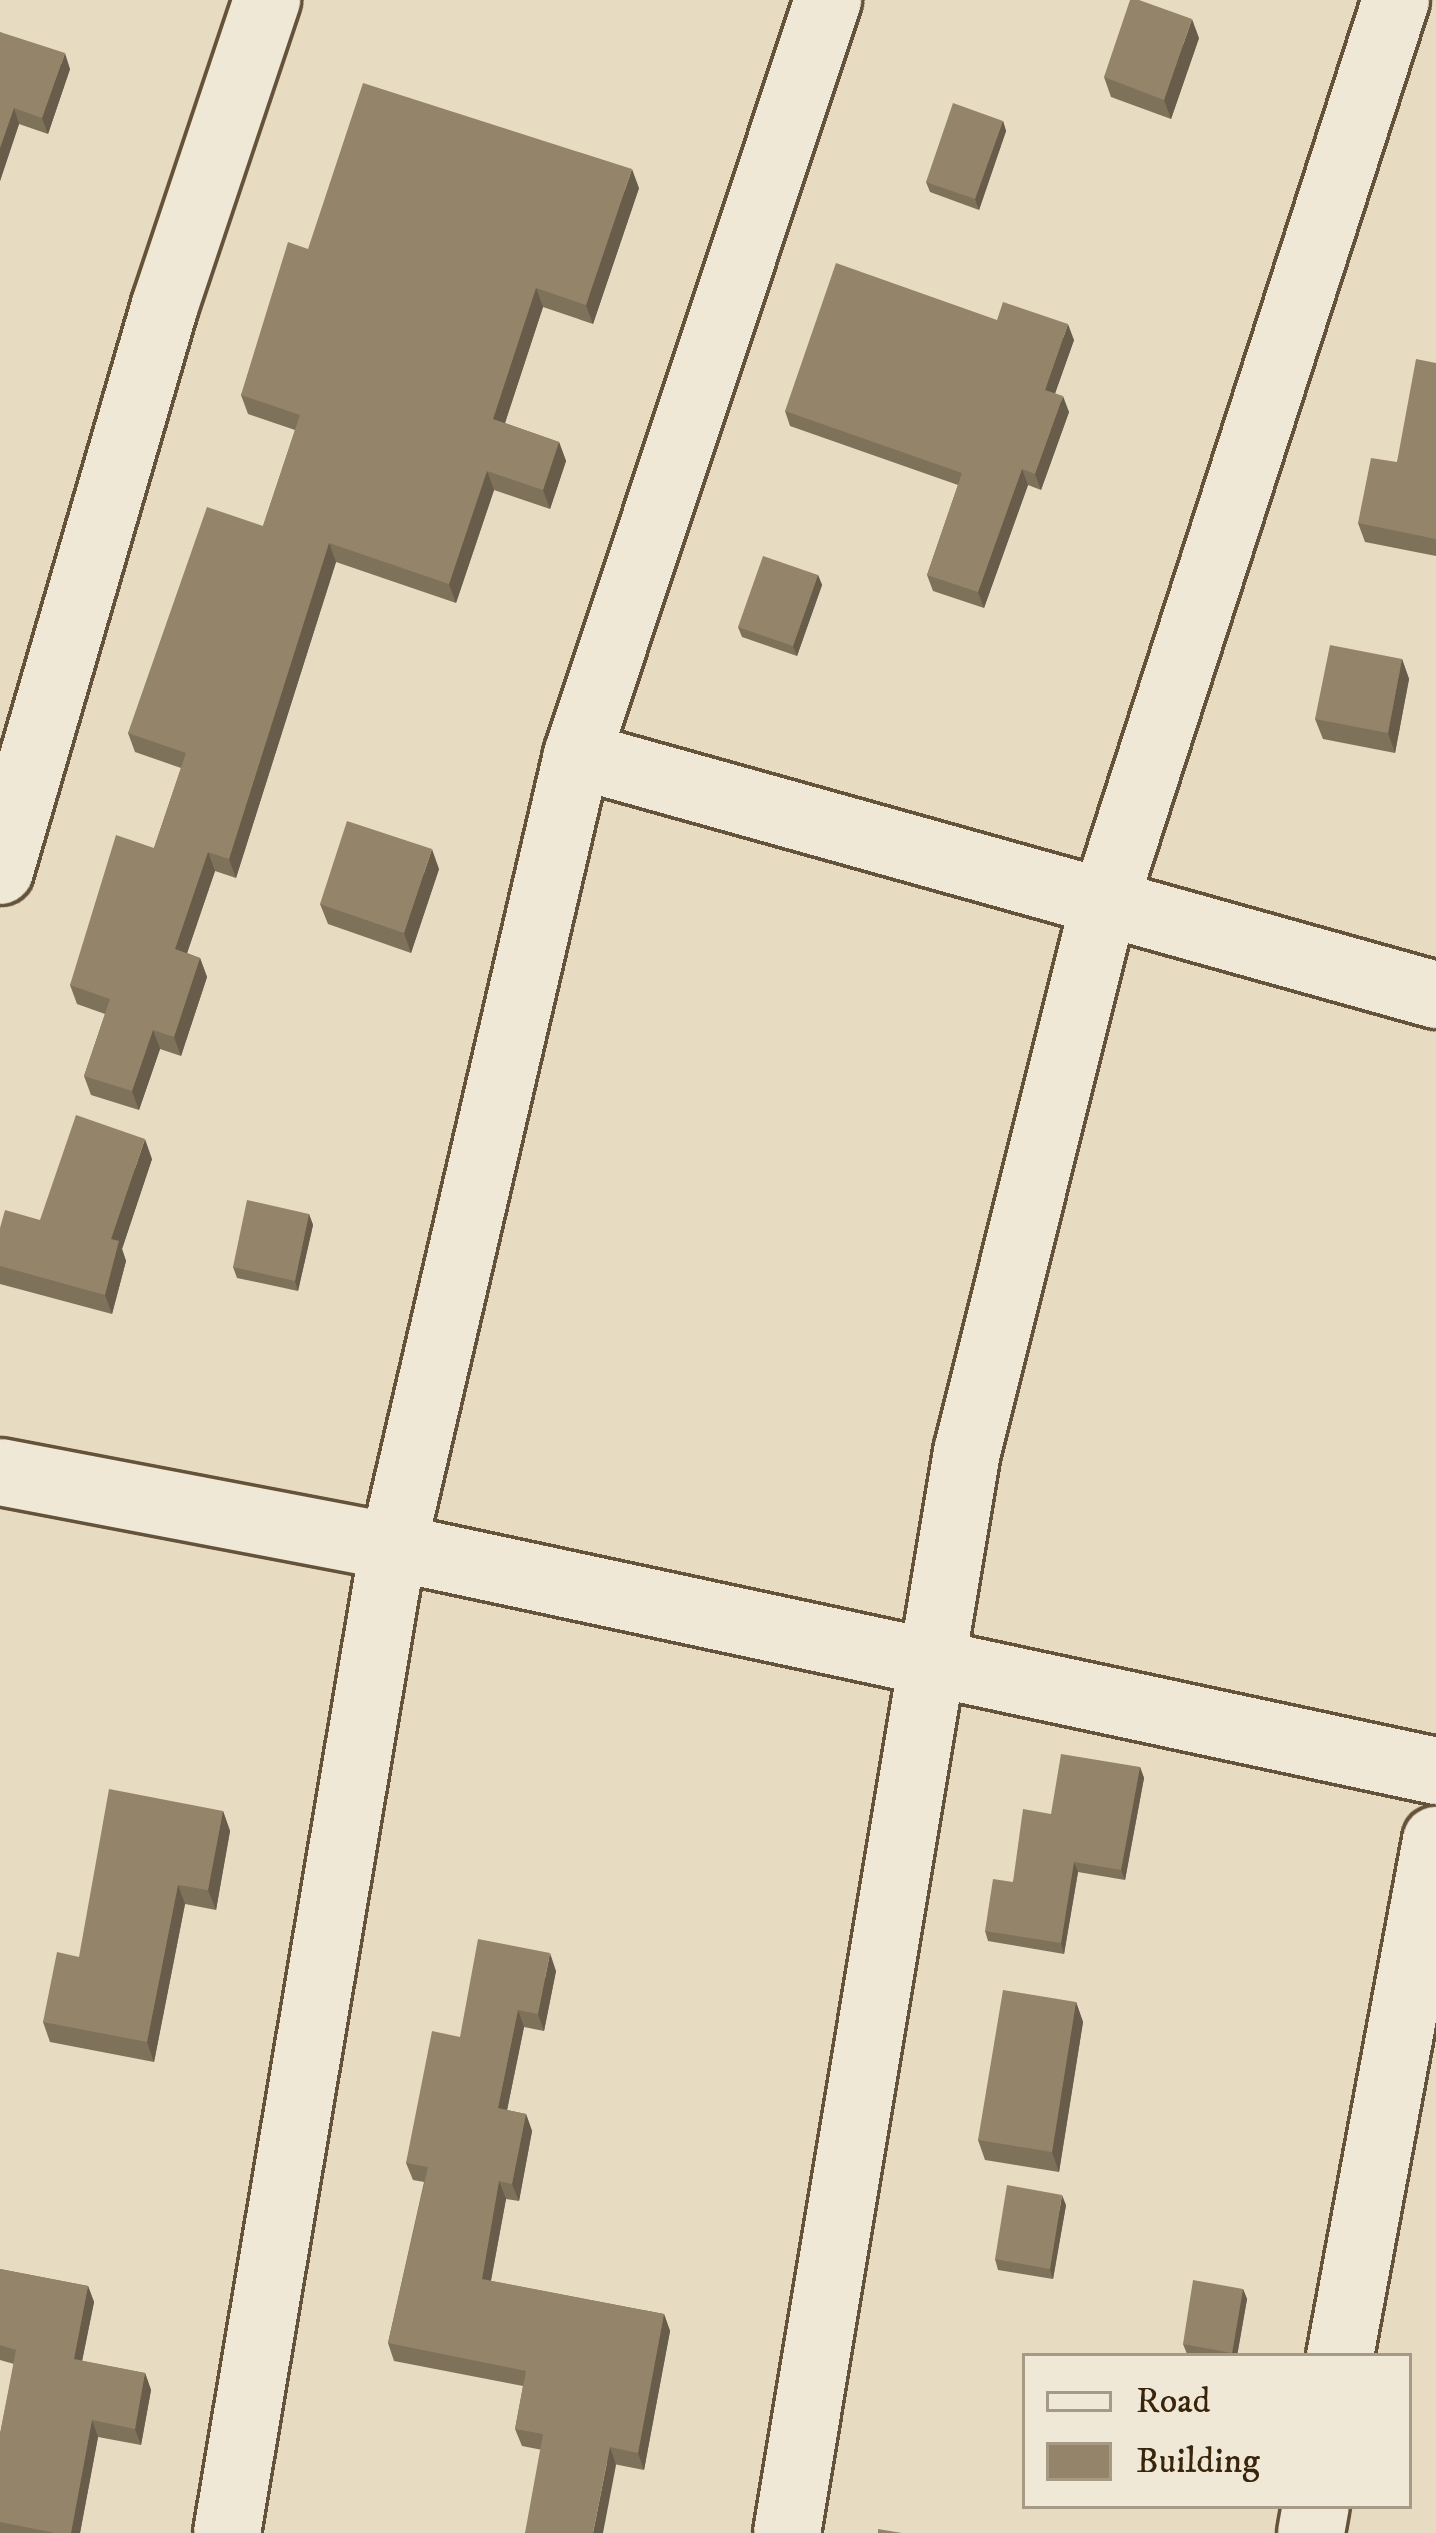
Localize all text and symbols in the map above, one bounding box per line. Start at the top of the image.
legend [1022,2353,1412,2509]
text: Road [1136,2379,1211,2424]
text: Building [1136,2439,1260,2484]

